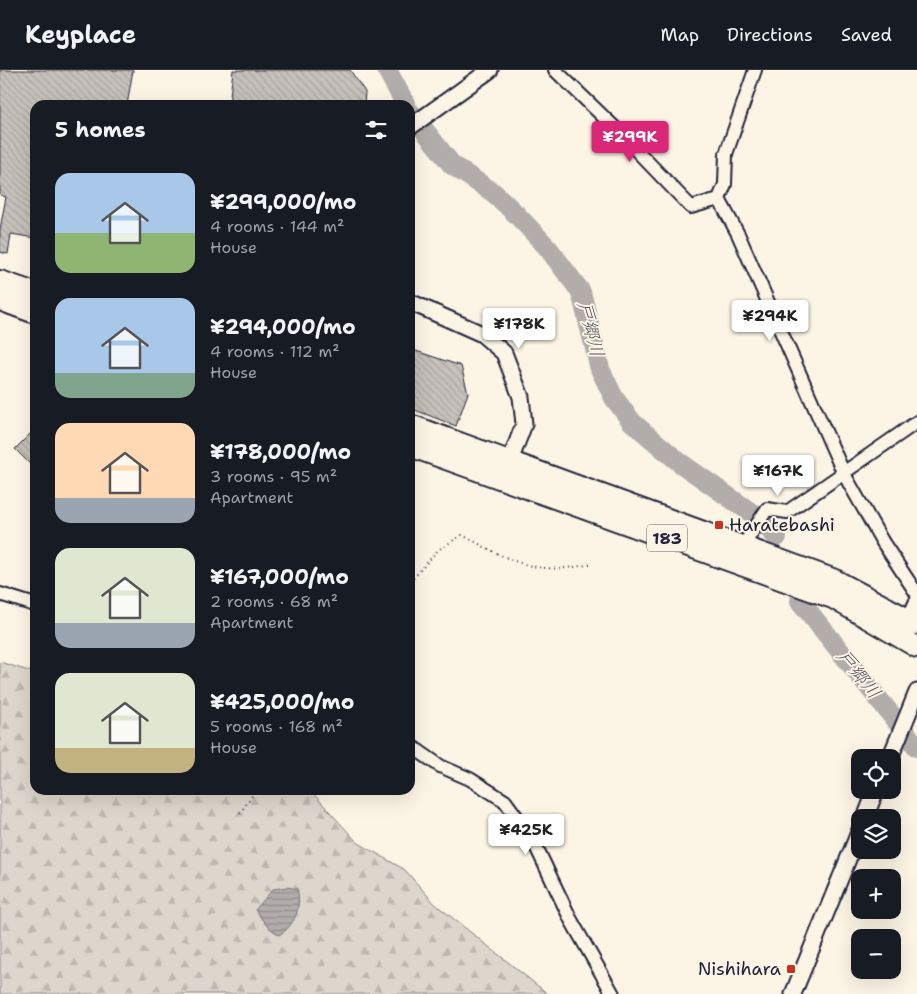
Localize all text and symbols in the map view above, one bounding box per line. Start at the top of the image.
text: Keyplace [25,19,136,51]
text: Map [661,23,699,47]
text: Directions [727,23,813,47]
text: Saved [841,23,892,47]
text: 5 homes [55,116,146,144]
icon: filters [362,116,390,144]
pin: ¥299K [595,121,665,163]
text: ¥299K [603,126,657,147]
text: ¥299,000/mo [210,188,356,216]
icon: home [95,193,155,253]
text: 4 rooms · 144 m² [210,216,344,237]
text: House [210,237,257,258]
water label: 戸郷川 [572,298,610,360]
pin: ¥294K [735,300,805,342]
text: ¥294K [743,305,797,326]
pin: ¥178K [484,308,554,350]
text: ¥294,000/mo [210,313,356,341]
text: ¥178K [493,313,545,334]
icon: home [95,318,155,378]
text: 4 rooms · 112 m² [210,341,340,362]
text: House [210,362,257,383]
text: ¥178,000/mo [210,438,351,466]
icon: home [95,443,155,503]
pin: ¥167K [743,454,813,497]
text: ¥167K [753,460,803,481]
text: 3 rooms · 95 m² [210,466,337,487]
text: Apartment [210,487,293,508]
place label: Haratebashi [729,513,835,537]
marker: Haratebashi [713,519,725,531]
road number: 183 [647,524,687,552]
text: ¥167,000/mo [210,563,349,591]
icon: home [95,568,155,628]
text: 2 rooms · 68 m² [210,591,338,612]
text: Apartment [210,612,293,633]
water label: 戸郷川 [831,644,887,704]
text: ¥425,000/mo [210,688,354,716]
icon: home [95,693,155,753]
text: 5 rooms · 168 m² [210,716,343,737]
text: House [210,737,257,758]
map controls [851,749,901,979]
button: locate [851,749,901,799]
button: layers [851,809,901,859]
pin: ¥425K [491,814,561,856]
text: ¥425K [499,819,553,840]
button: + [851,869,901,919]
button: − [851,929,901,979]
place label: Nishihara [698,957,781,981]
marker: Nishihara [785,963,797,975]

